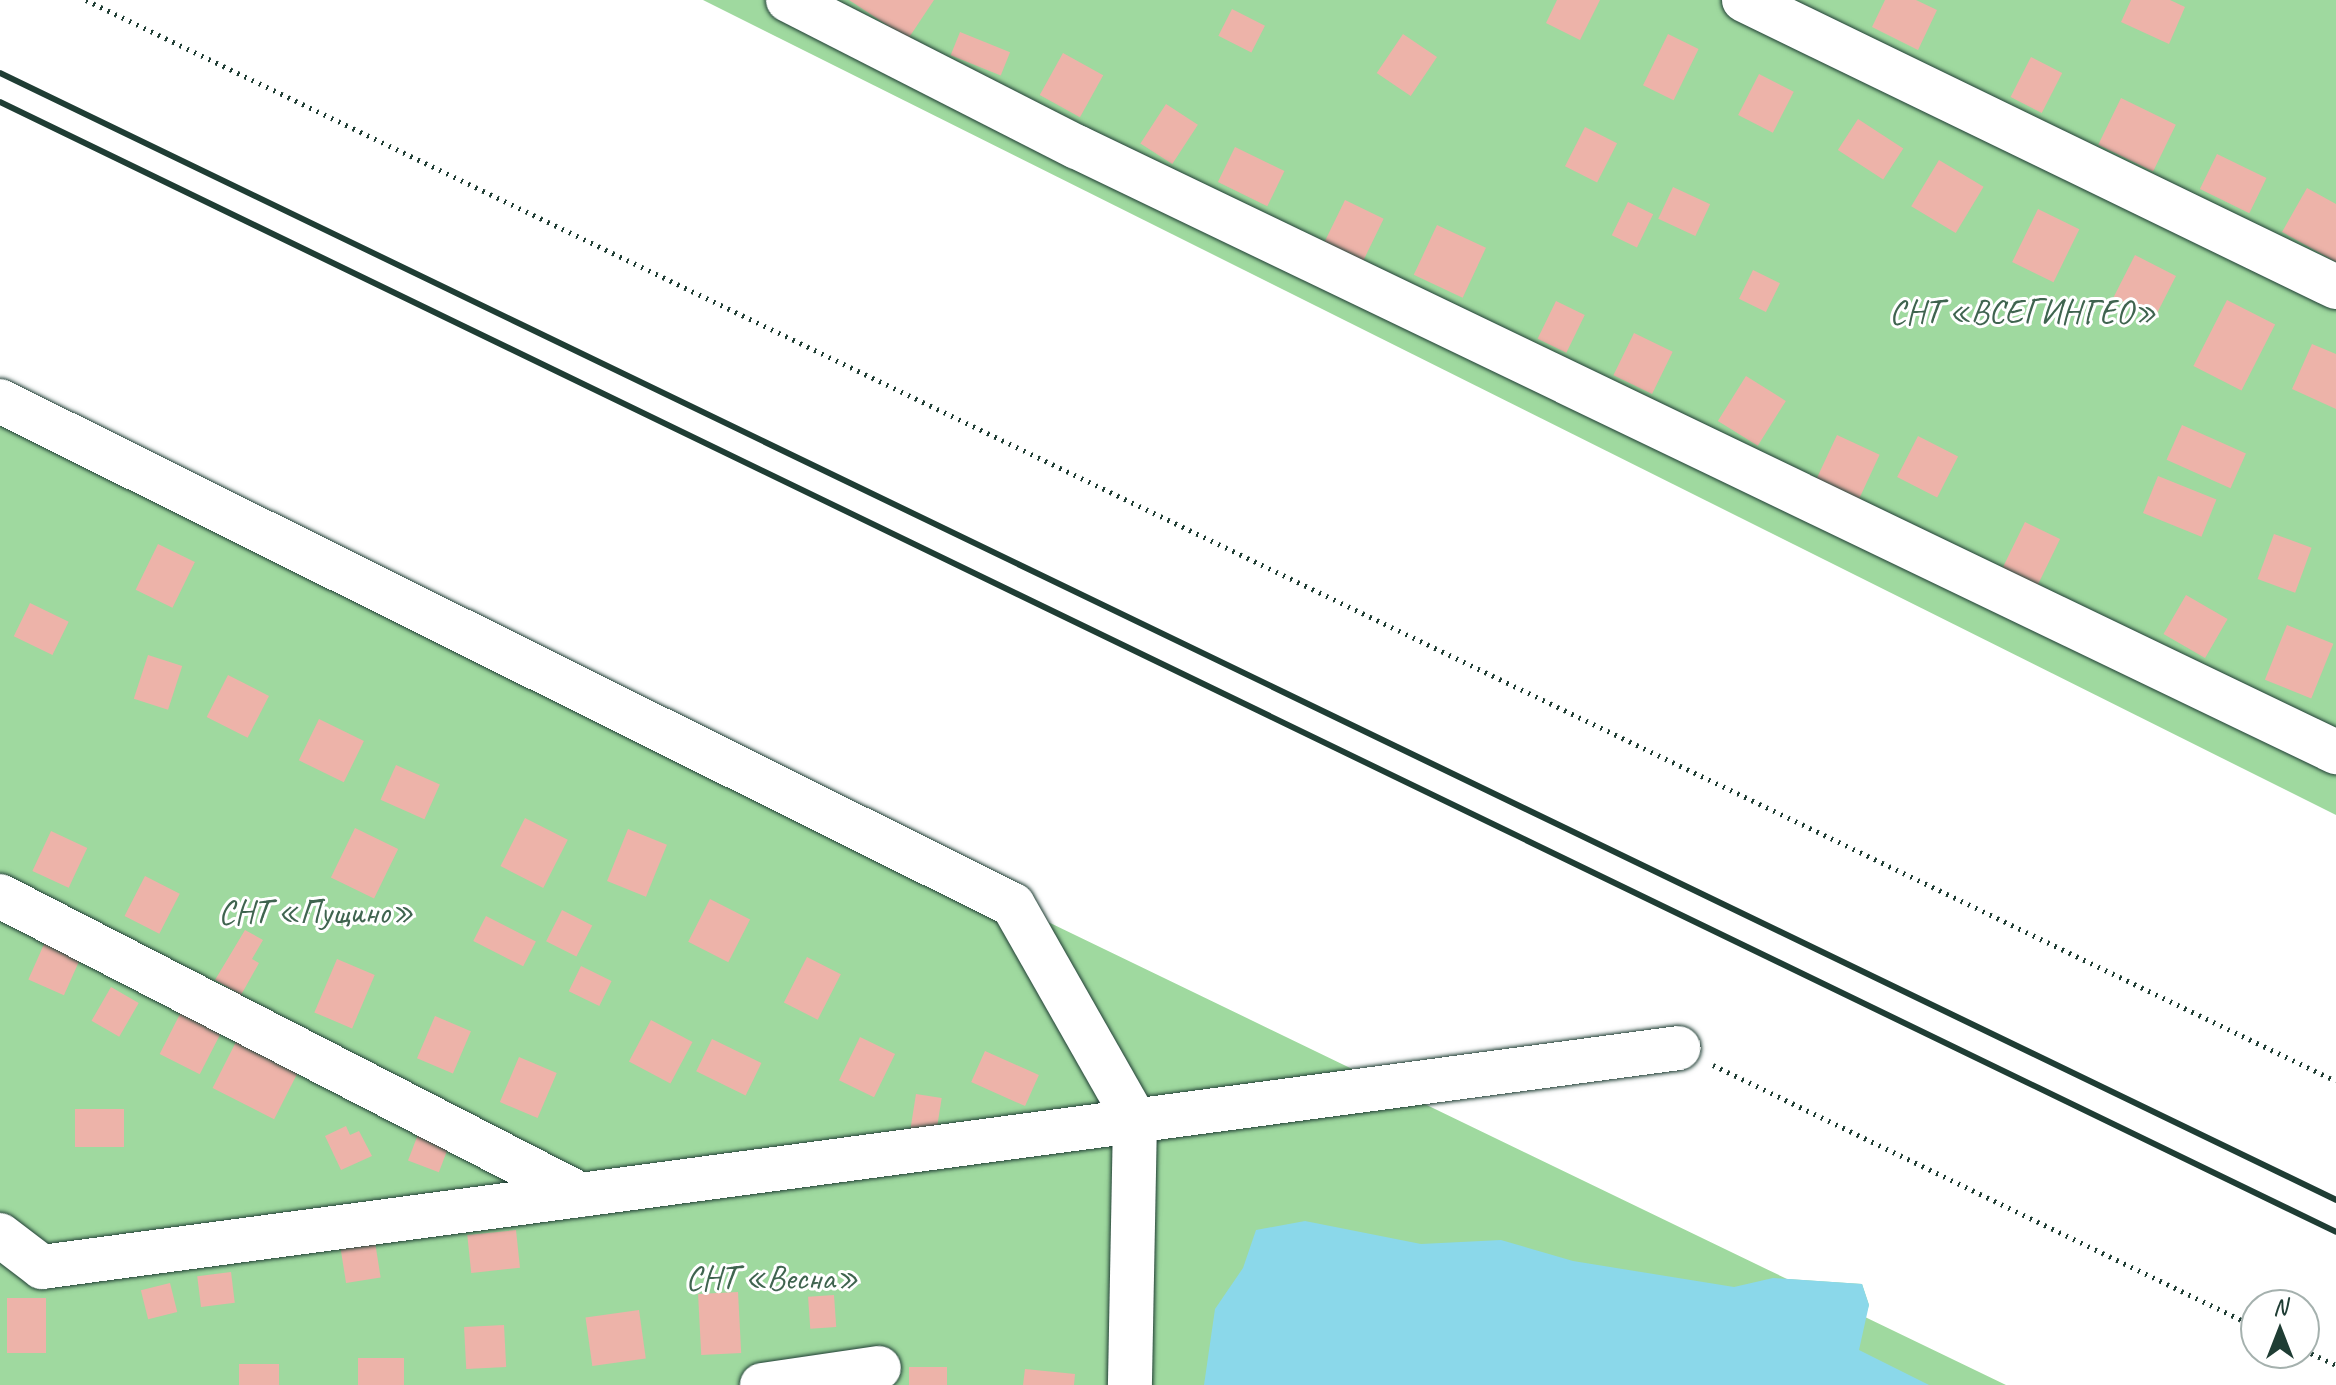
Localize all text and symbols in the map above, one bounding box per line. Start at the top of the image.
park label: СНТ «ВСЕГИНГЕО» [1889,292,2157,332]
park label: СНТ «Пущино» [218,892,414,932]
park label: СНТ «Весна» [685,1258,859,1298]
north arrow [2240,1289,2320,1369]
text: N [2273,1293,2287,1321]

